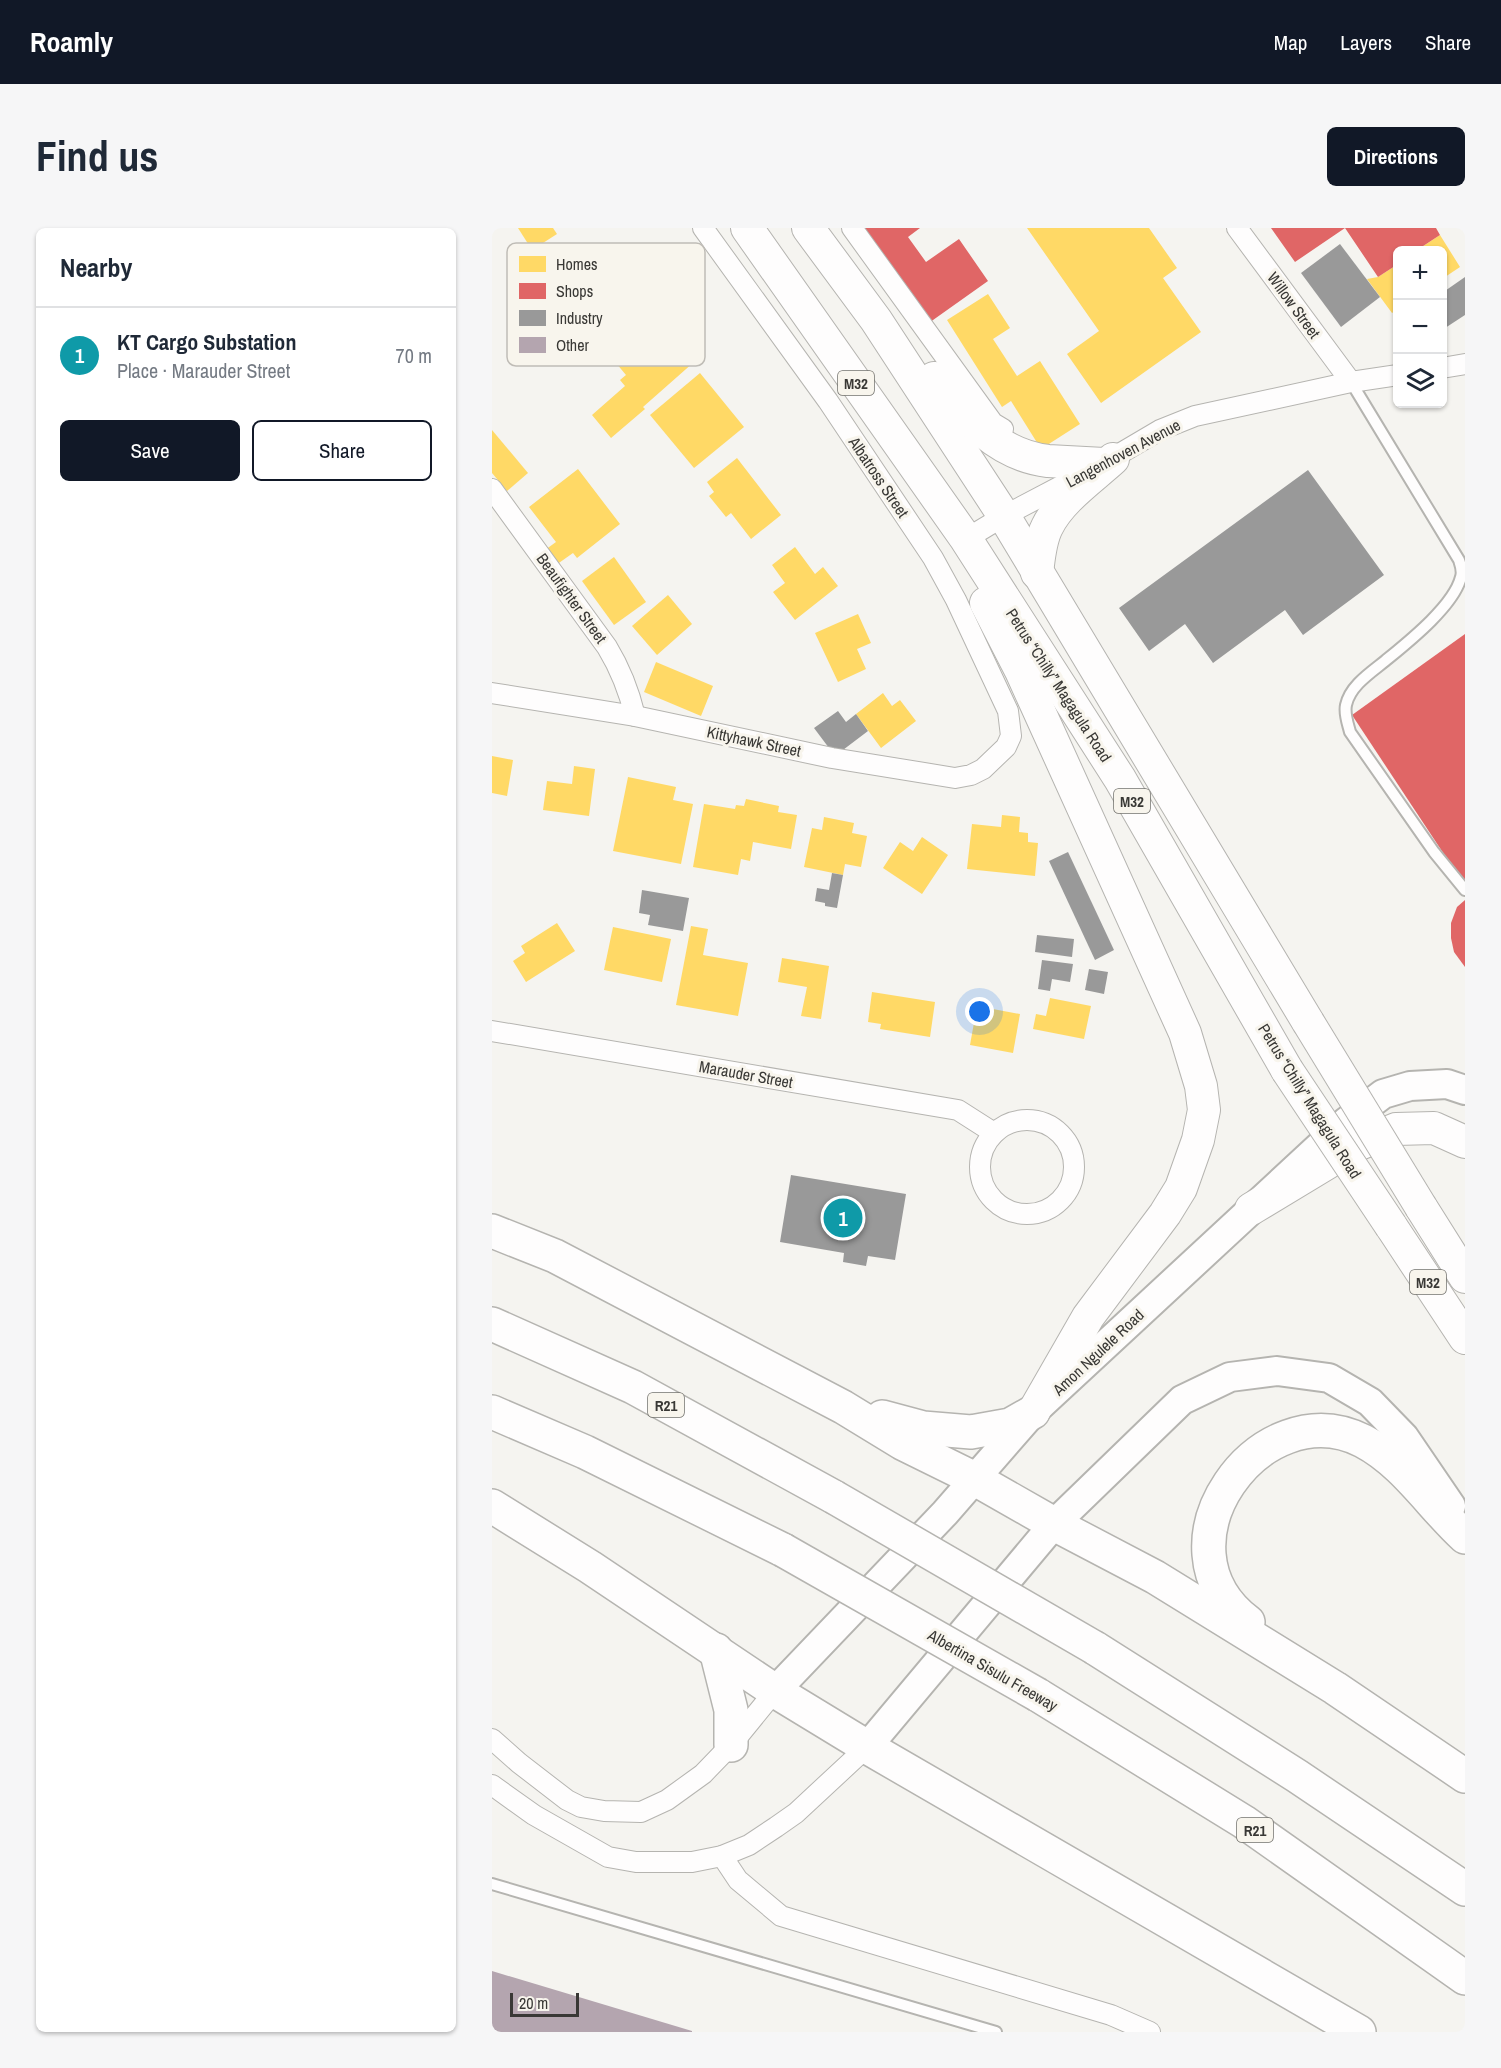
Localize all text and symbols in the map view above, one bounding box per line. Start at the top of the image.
text: Roamly [30,23,113,61]
text: Map [1274,28,1307,57]
text: Layers [1340,28,1392,57]
text: Share [1425,28,1471,57]
button: Directions [1327,127,1465,186]
text: Find us [36,128,158,184]
legend [507,243,705,366]
map controls [1393,246,1447,408]
button: + [1393,246,1447,300]
text: Nearby [60,250,132,285]
text: Homes [556,253,598,275]
street label: Willow Street [1262,267,1326,343]
text: Shops [556,280,593,302]
button: − [1393,300,1447,354]
text: Industry [556,307,603,329]
text: KT Cargo Substation [117,327,296,357]
text: Other [556,334,589,356]
text: 1 [75,342,84,369]
text: 70 m [396,342,432,369]
button: layers [1393,354,1447,408]
text: Place · Marauder Street [117,357,290,384]
road number: M32 [838,371,874,395]
street label: Langenhoven Avenue [1062,414,1184,492]
button: Save [60,420,240,481]
button: Share [252,420,432,481]
street label: Albatross Street [843,431,914,522]
street label: Beaufighter Street [532,548,612,648]
street label: Petrus “Chilly” Magagula Road [1001,604,1117,766]
street label: Kittyhawk Street [705,720,803,762]
road number: M32 [1114,789,1150,813]
your location [965,997,994,1026]
street label: Petrus “Chilly” Magagula Road [1253,1019,1367,1183]
street label: Marauder Street [697,1055,795,1093]
pin: 1 [824,1196,862,1240]
road number: M32 [1410,1270,1446,1294]
street label: Amon Ngulele Road [1047,1304,1148,1401]
road number: R21 [648,1393,684,1417]
street label: Albertina Sisulu Freeway [923,1623,1062,1716]
road number: R21 [1237,1818,1273,1842]
scale bar [510,1990,579,2018]
text: 20 m [519,1992,548,2014]

